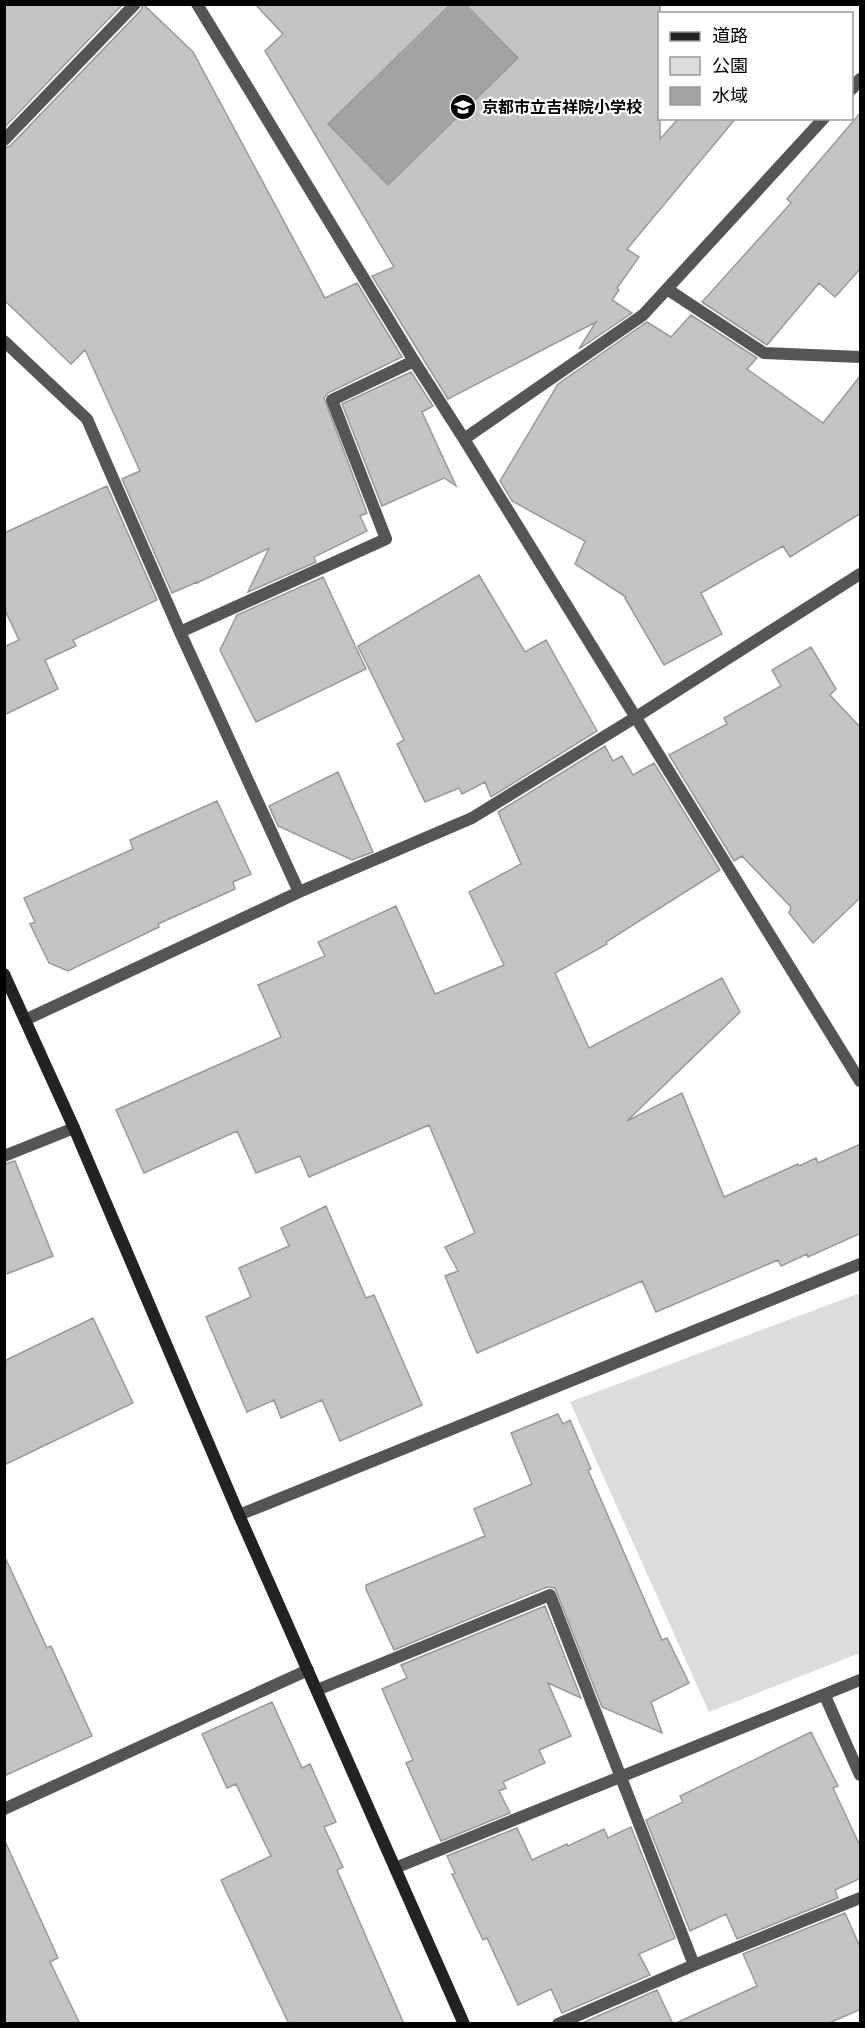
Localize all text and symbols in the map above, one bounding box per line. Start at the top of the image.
legend [658,12,853,120]
text: 道路 [712,25,748,47]
text: 公園 [712,55,748,77]
text: 水域 [712,85,748,107]
school or university icon: 京都市立吉祥院小学校 [448,92,478,122]
place label: 京都市立吉祥院小学校 [482,98,642,117]

